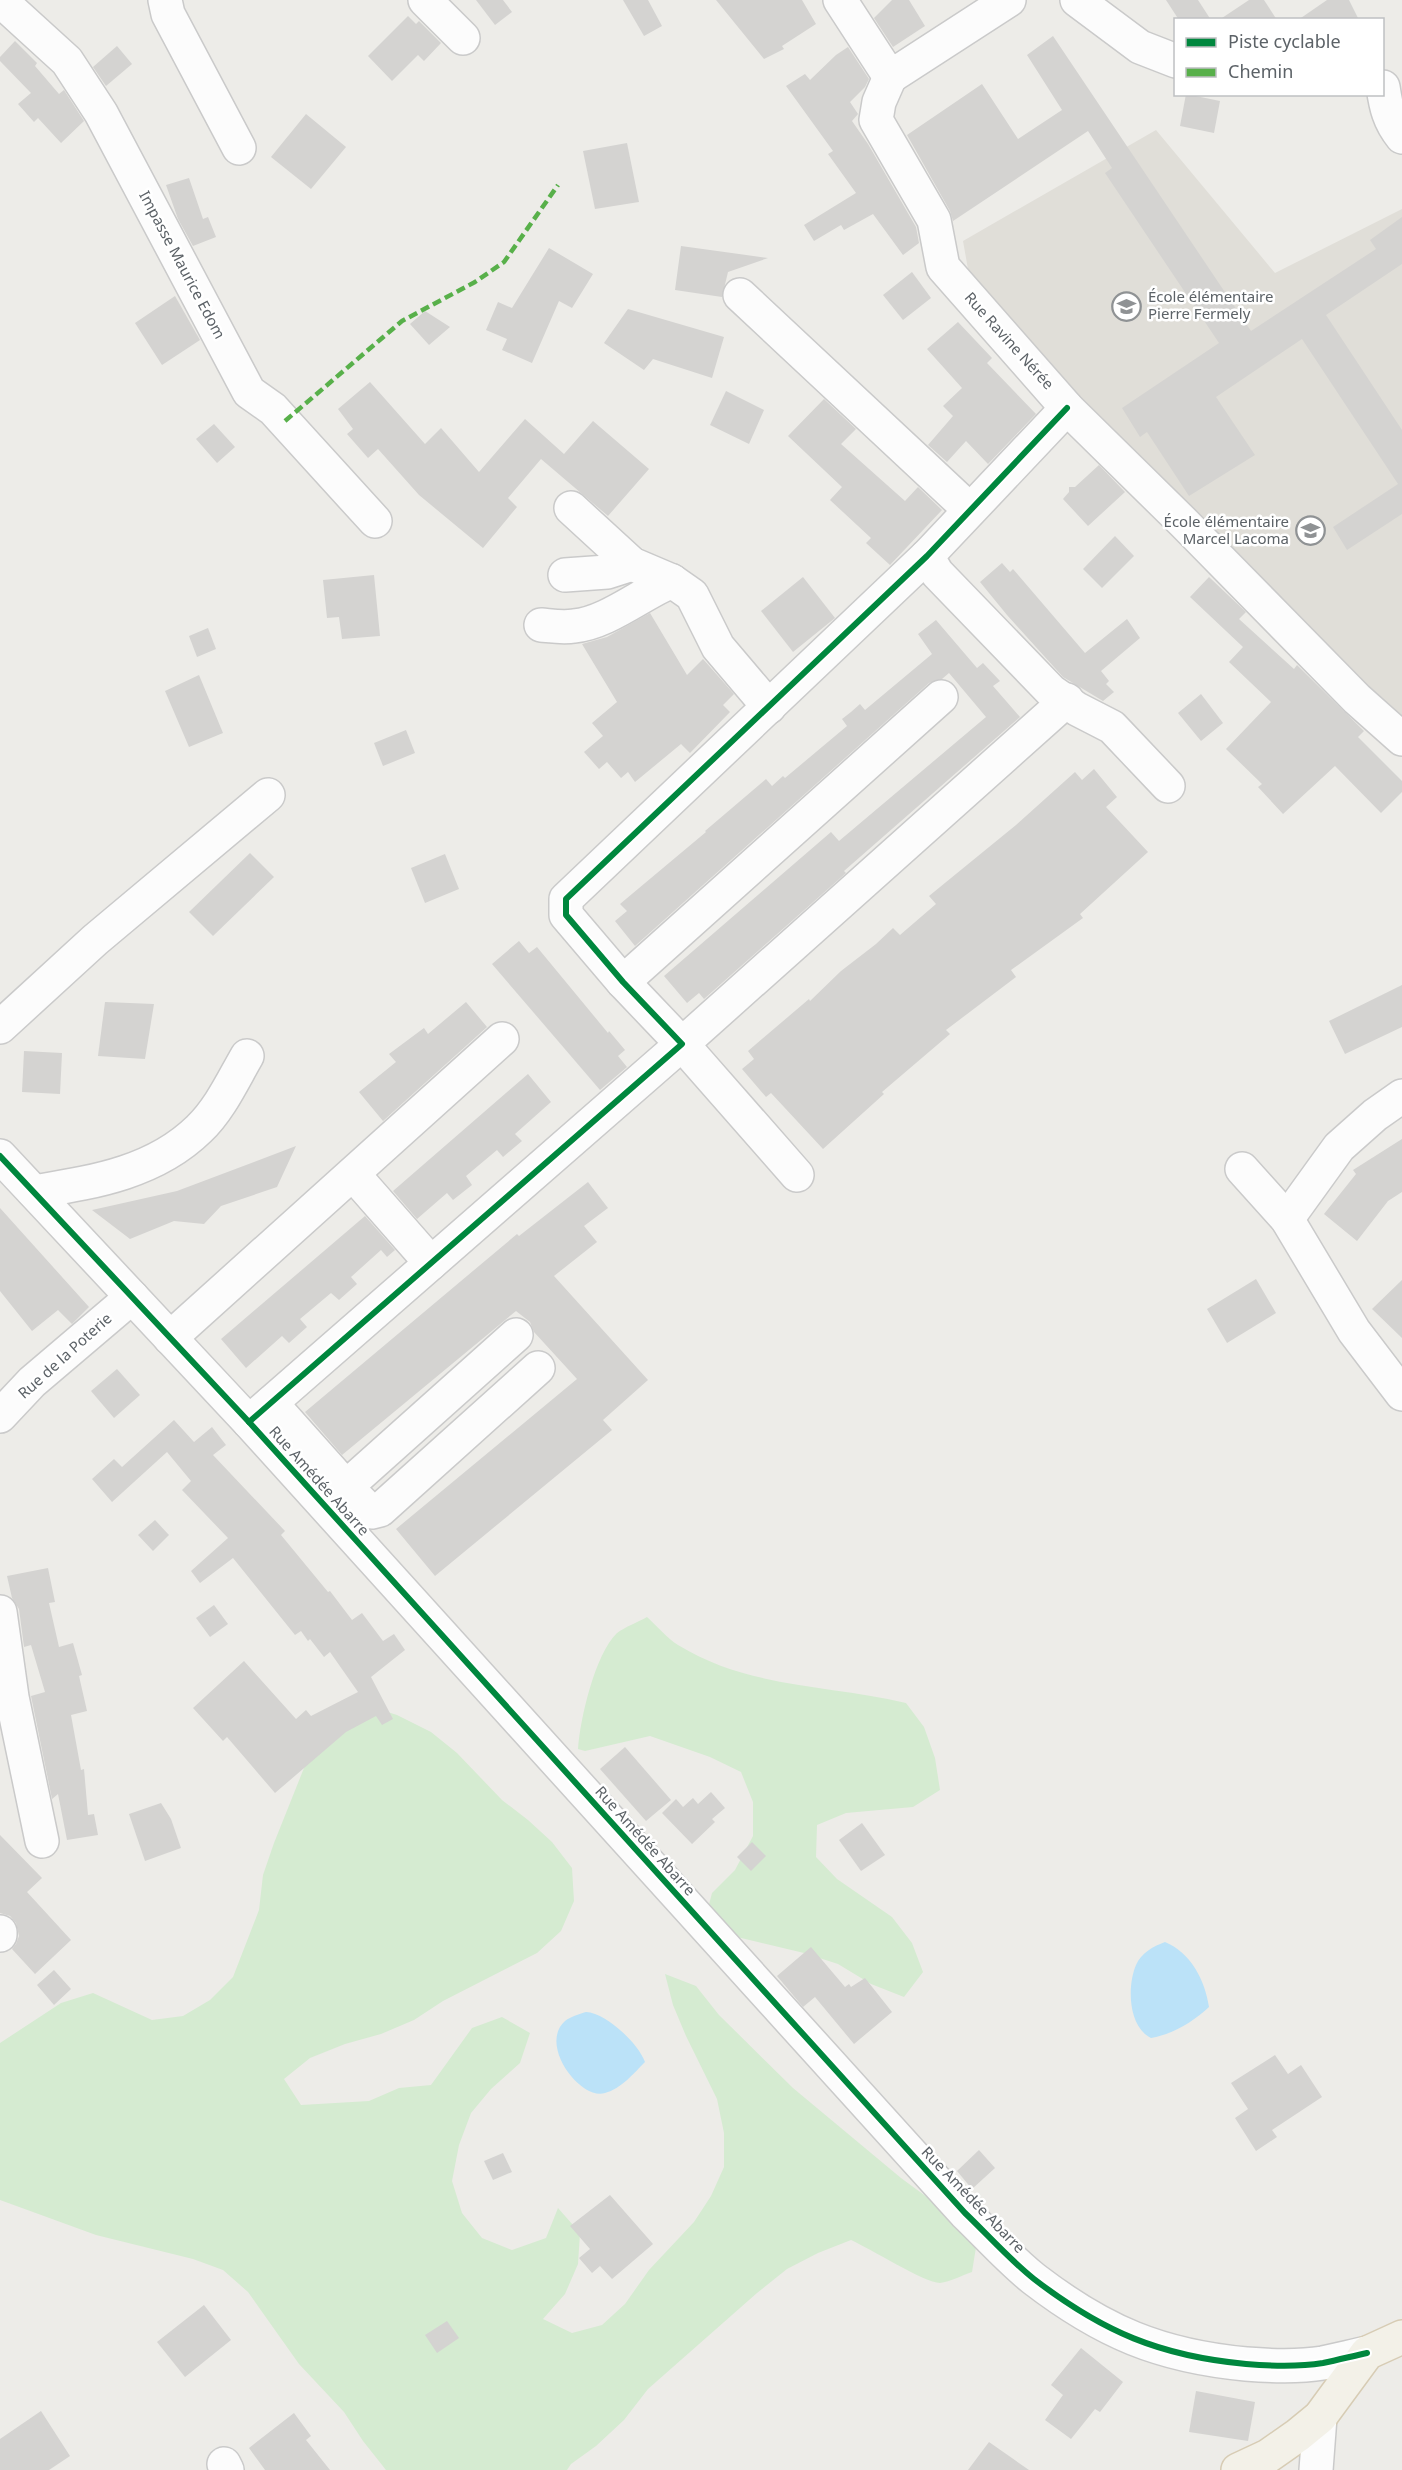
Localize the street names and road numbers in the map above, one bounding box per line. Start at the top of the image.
street label: Impasse Maurice Edom [135,187,230,342]
street label: Rue Ravine Nérée [961,287,1059,393]
street label: Rue de la Poterie [13,1308,115,1403]
street label: Rue Amédée Abarre [265,1421,374,1539]
street label: Rue Amédée Abarre [591,1781,700,1899]
street label: Rue Amédée Abarre [918,2142,1030,2257]

